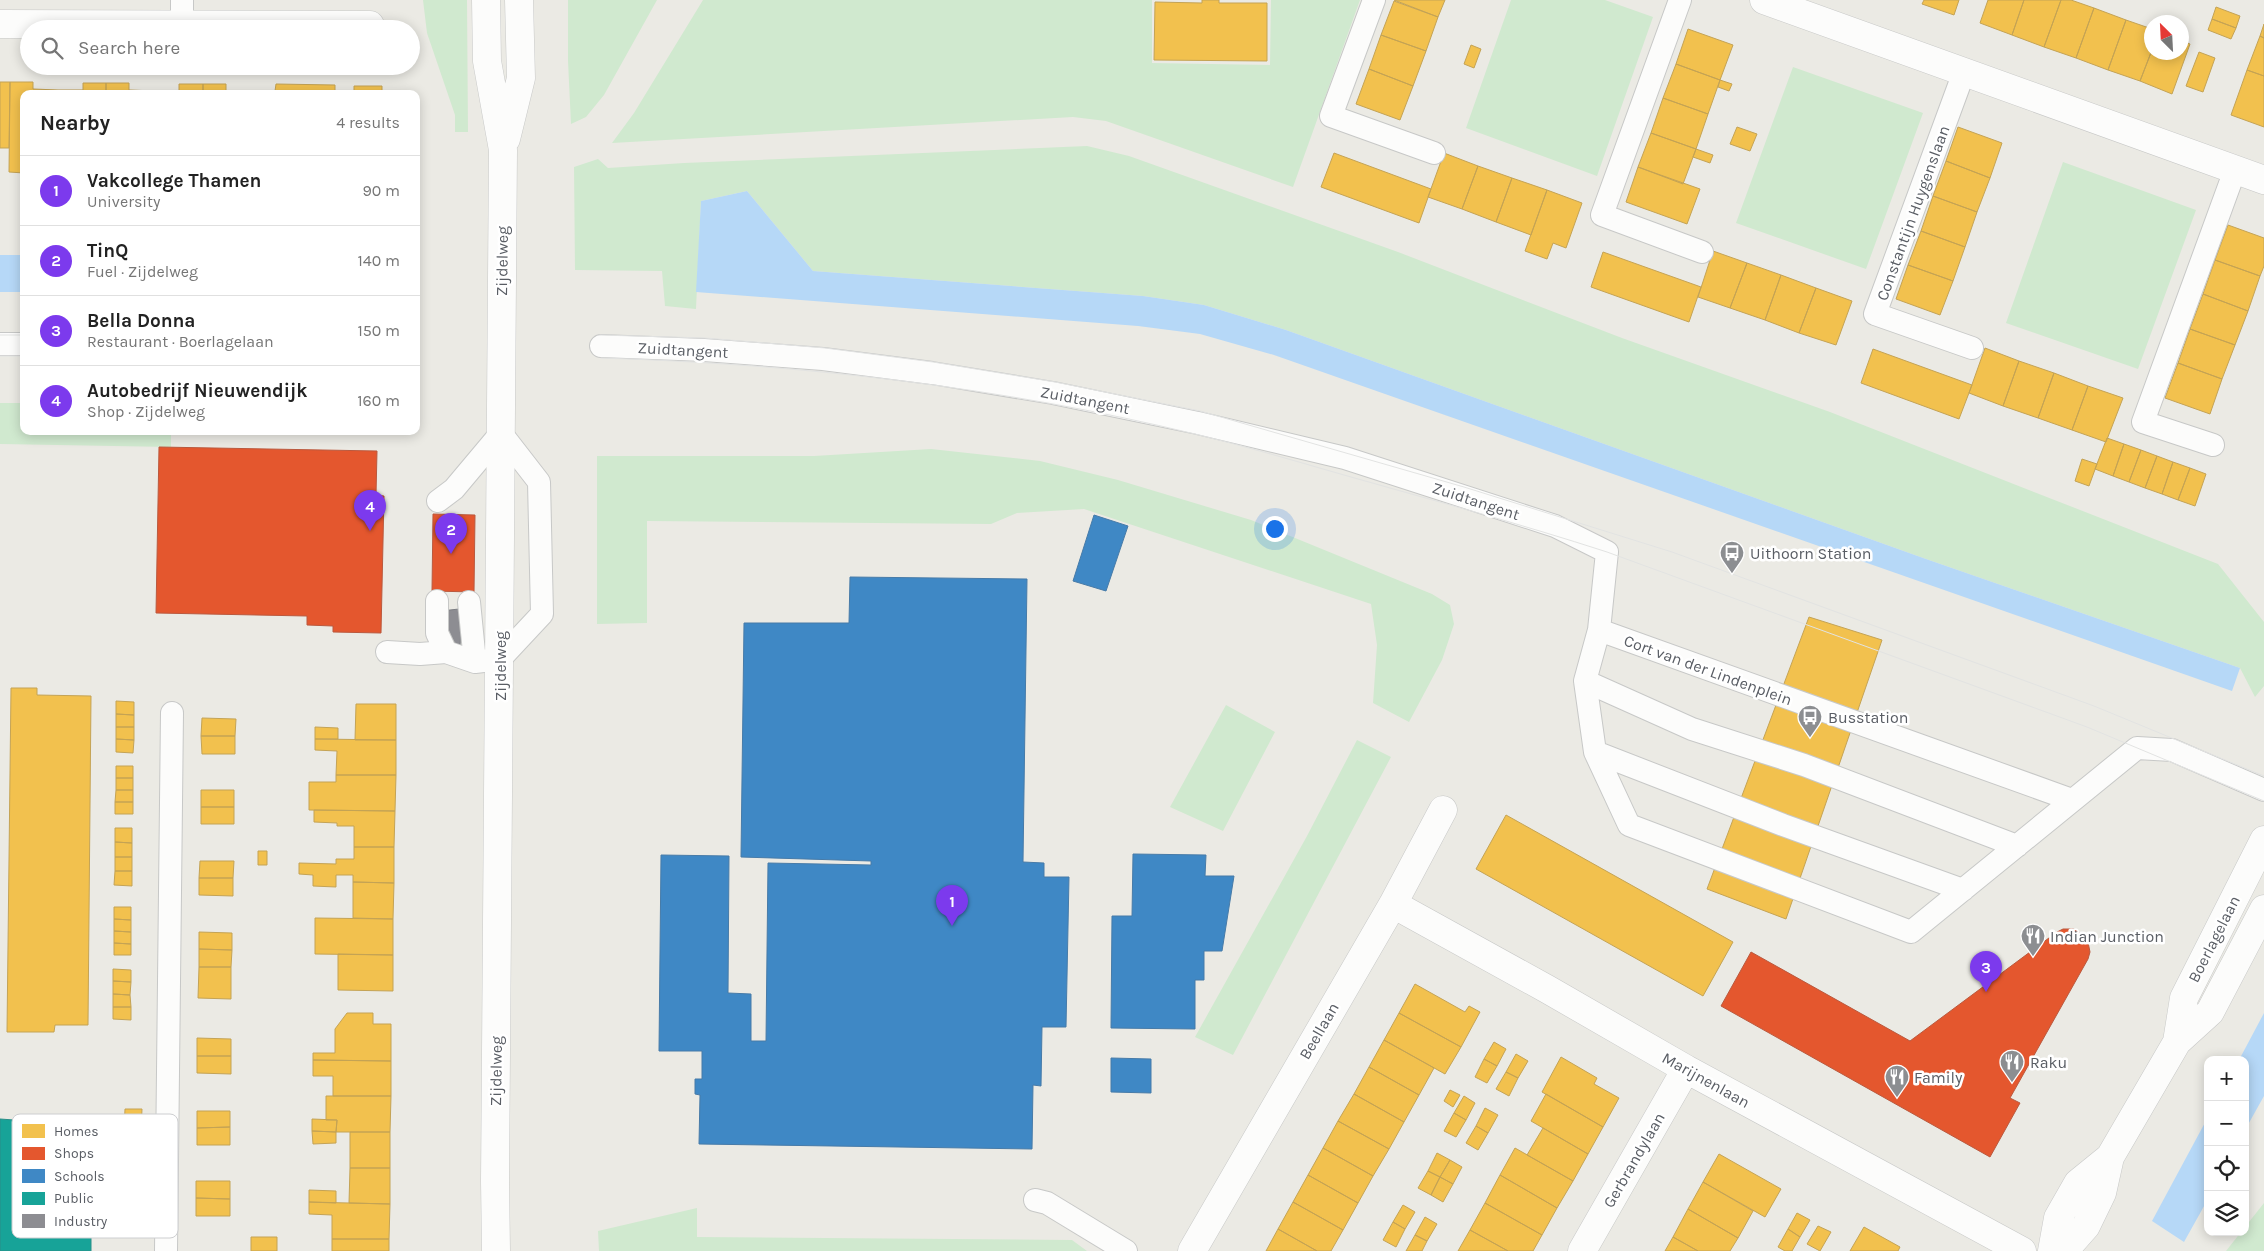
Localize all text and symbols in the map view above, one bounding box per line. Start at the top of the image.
north arrow [2144,15,2189,60]
search box [20,20,420,75]
icon: search [38,34,66,62]
text: Search here [78,37,180,59]
text: Nearby [40,111,110,135]
text: 4 results [336,113,400,132]
street label: Constantijn Huygenslaan [1872,123,1954,303]
text: Vakcollege Thamen [87,170,261,192]
text: 1 [53,181,59,200]
text: 90 m [362,181,400,200]
text: University [87,192,161,211]
street label: Zijdelweg [492,226,512,296]
text: TinQ [87,240,128,262]
text: 2 [51,251,61,270]
text: 140 m [358,251,400,270]
text: Fuel · Zijdelweg [87,262,198,281]
text: Bella Donna [87,310,195,332]
text: 3 [51,321,61,340]
text: 150 m [357,321,400,340]
text: Restaurant · Boerlagelaan [87,332,274,351]
street label: Zuidtangent [637,338,729,362]
text: Autobedrijf Nieuwendijk [87,380,308,402]
street label: Zuidtangent [1039,382,1131,418]
text: 4 [51,391,61,410]
text: 160 m [357,391,400,410]
text: Shop · Zijdelweg [87,402,205,421]
street label: Zuidtangent [1430,478,1522,524]
pin: 4 [354,490,386,531]
pin: 2 [435,513,467,554]
your location [1262,516,1288,542]
bus stop icon: Uithoorn Station [1719,540,1745,574]
place label: Uithoorn Station [1750,544,1871,563]
street label: Zijdelweg [491,631,510,701]
street label: Cort van der Lindenplein [1621,631,1795,709]
bus stop icon: Busstation [1797,704,1823,738]
place label: Busstation [1828,708,1908,727]
pin: 1 [936,885,968,926]
street label: Boerlagelaan [2184,892,2244,986]
restaurant icon: Indian Junction [2020,923,2046,957]
place label: Indian Junction [2050,927,2164,946]
pin: 3 [1970,951,2002,992]
street label: Beellaan [1295,999,1343,1063]
street label: Zijdelweg [486,1036,506,1106]
street label: Marijnenlaan [1659,1048,1753,1112]
restaurant icon: Raku [1999,1049,2025,1083]
place label: Raku [2030,1053,2067,1072]
map controls [2204,1056,2249,1236]
button: + [2204,1056,2249,1101]
restaurant icon: Family [1884,1064,1910,1098]
place label: Family [1914,1068,1963,1087]
button: − [2204,1101,2249,1146]
street label: Gerbrandylaan [1599,1109,1669,1211]
legend [12,1114,178,1238]
text: Homes [54,1123,99,1140]
text: Shops [54,1145,94,1162]
button: locate [2204,1146,2249,1191]
text: Schools [54,1168,105,1185]
text: Public [54,1190,94,1207]
button: layers [2204,1191,2249,1236]
text: Industry [54,1213,108,1230]

